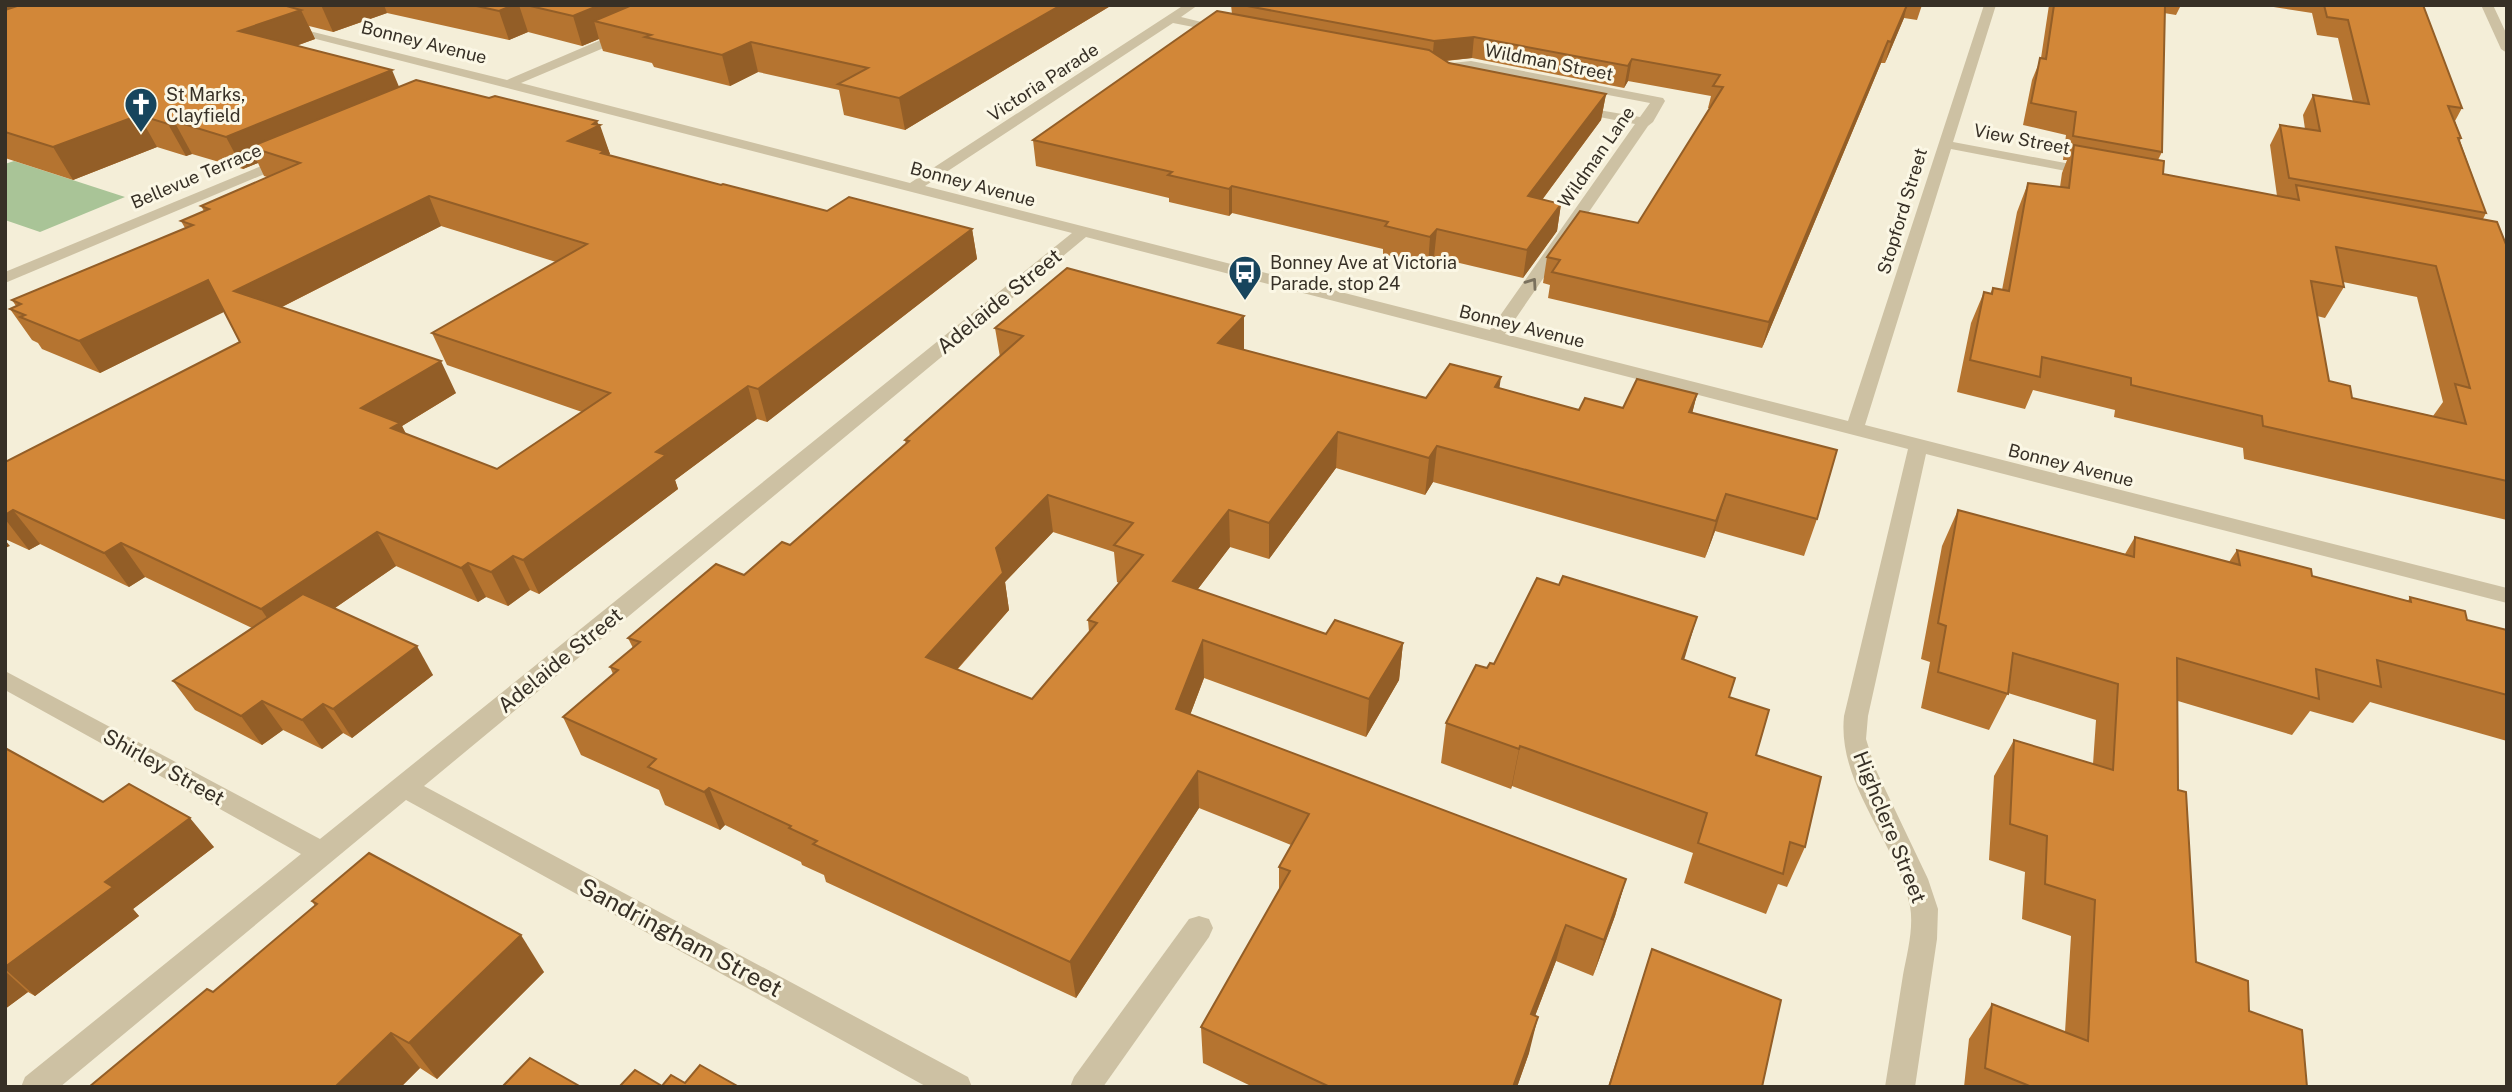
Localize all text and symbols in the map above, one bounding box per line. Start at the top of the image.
street label: Bonney Avenue [359,16,489,68]
street label: Victoria Parade [984,38,1102,126]
street label: Wildman Street [1483,39,1615,85]
place label: St Marks, Clayfield [166,84,245,126]
church icon: St Marks, Clayfield [122,85,160,134]
street label: Wildman Lane [1553,102,1639,212]
street label: View Street [1972,119,2072,159]
street label: Bellevue Terrace [128,139,264,213]
street label: Stopford Street [1873,145,1931,277]
street label: Bonney Avenue [908,157,1038,211]
street label: Adelaide Street [932,243,1066,359]
place label: Bonney Ave at Victoria Parade, stop 24 [1270,252,1457,294]
bus stop icon: Bonney Ave at Victoria Parade, stop 24 [1226,253,1264,302]
one-way arrow [1524,278,1536,291]
street label: Bonney Avenue [1457,300,1587,352]
street label: Bonney Avenue [2006,439,2136,491]
street label: Adelaide Street [493,602,627,718]
street label: Shirley Street [99,723,229,811]
street label: Highclere Street [1848,747,1932,907]
street label: Sandringham Street [575,872,787,1002]

